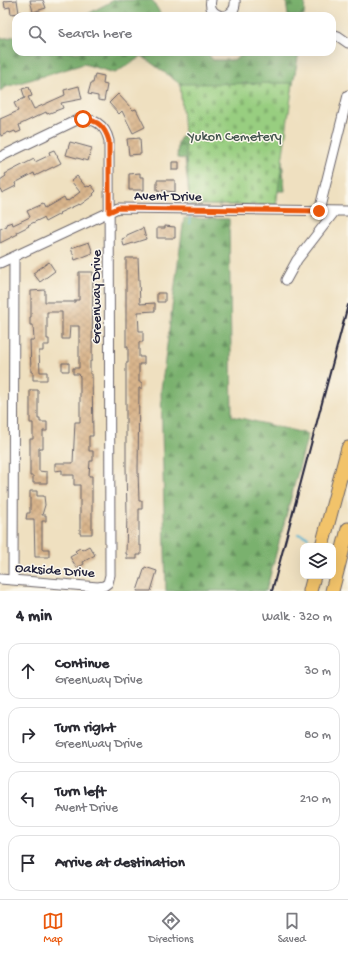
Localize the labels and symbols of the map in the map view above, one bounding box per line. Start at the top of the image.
route start [74,110,92,128]
park label: Yukon Cemetery [186,129,282,146]
street label: Avent Drive [134,188,203,207]
route end [310,202,328,220]
street label: Greenway Drive [89,249,106,344]
street label: Oakside Drive [14,560,96,583]

